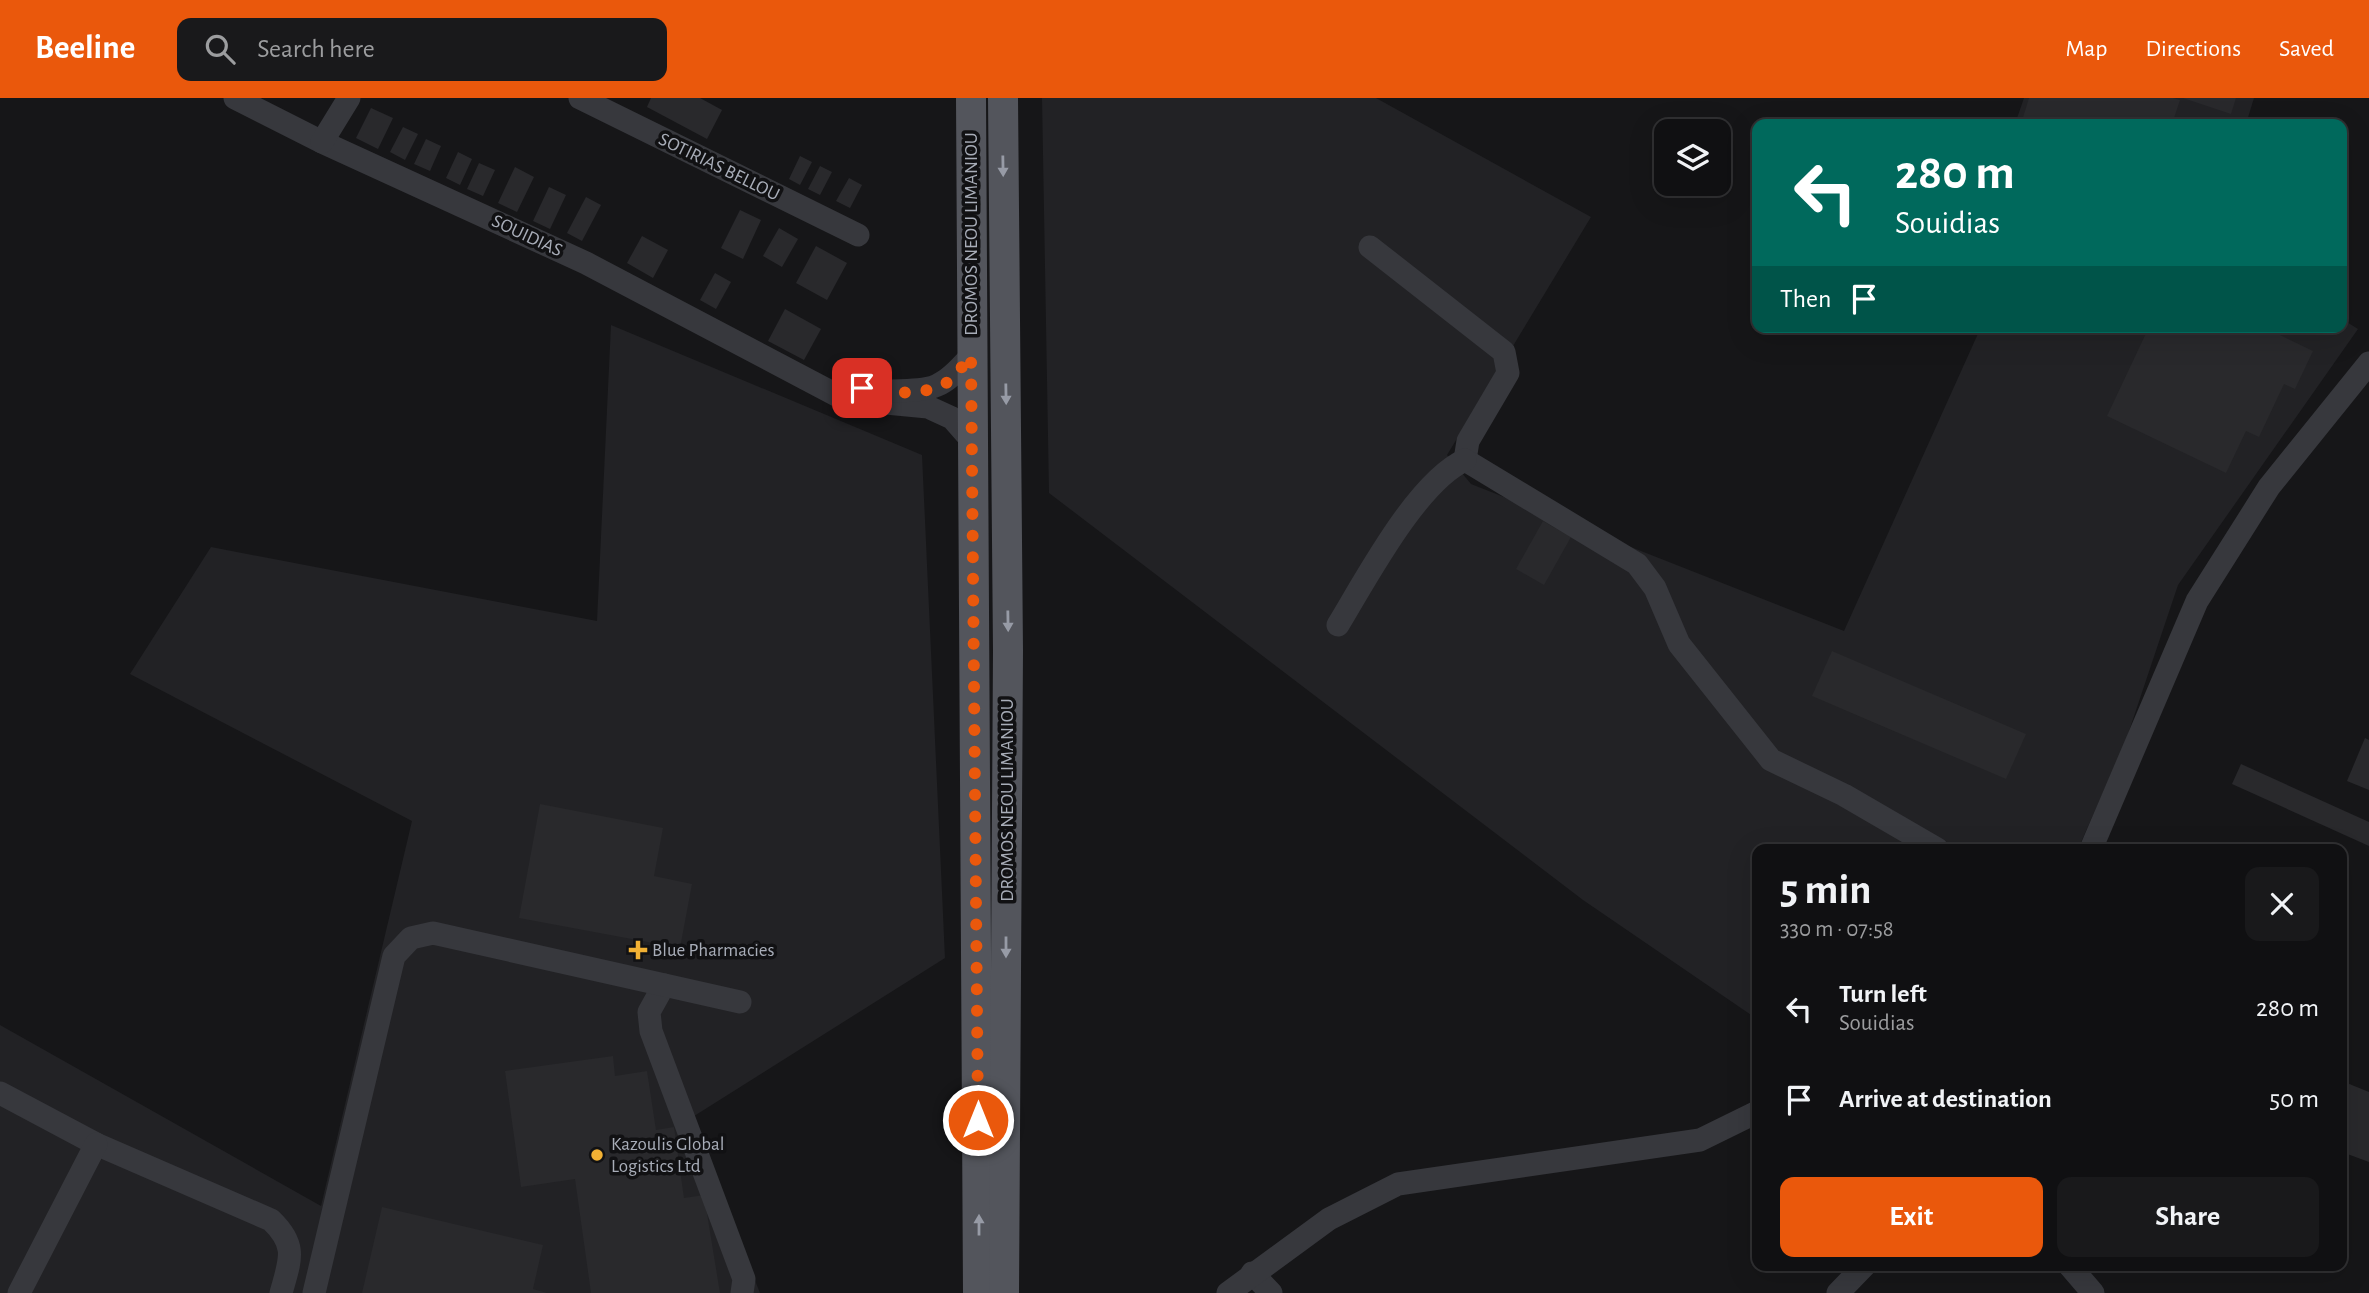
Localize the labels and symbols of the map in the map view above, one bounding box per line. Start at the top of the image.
street label: SOTIRIAS BELLOU [656,130,782,204]
street label: DROMOS NEOU LIMANIOU [962,132,981,336]
one-way arrow [997,155,1009,177]
street label: SOUIDIAS [489,211,565,261]
pin [832,358,892,418]
one-way arrow [1000,383,1011,405]
one-way arrow [1002,610,1014,632]
street label: DROMOS NEOU LIMANIOU [998,698,1017,902]
one-way arrow [1000,936,1012,958]
place label: Blue Pharmacies [652,941,775,960]
marker: Blue Pharmacies [630,942,646,958]
position arrow [941,1083,1015,1157]
place label: Kazoulis Global Logistics Ltd [611,1135,725,1176]
marker: Kazoulis Global Logistics Ltd [589,1147,605,1163]
one-way arrow [973,1214,985,1236]

